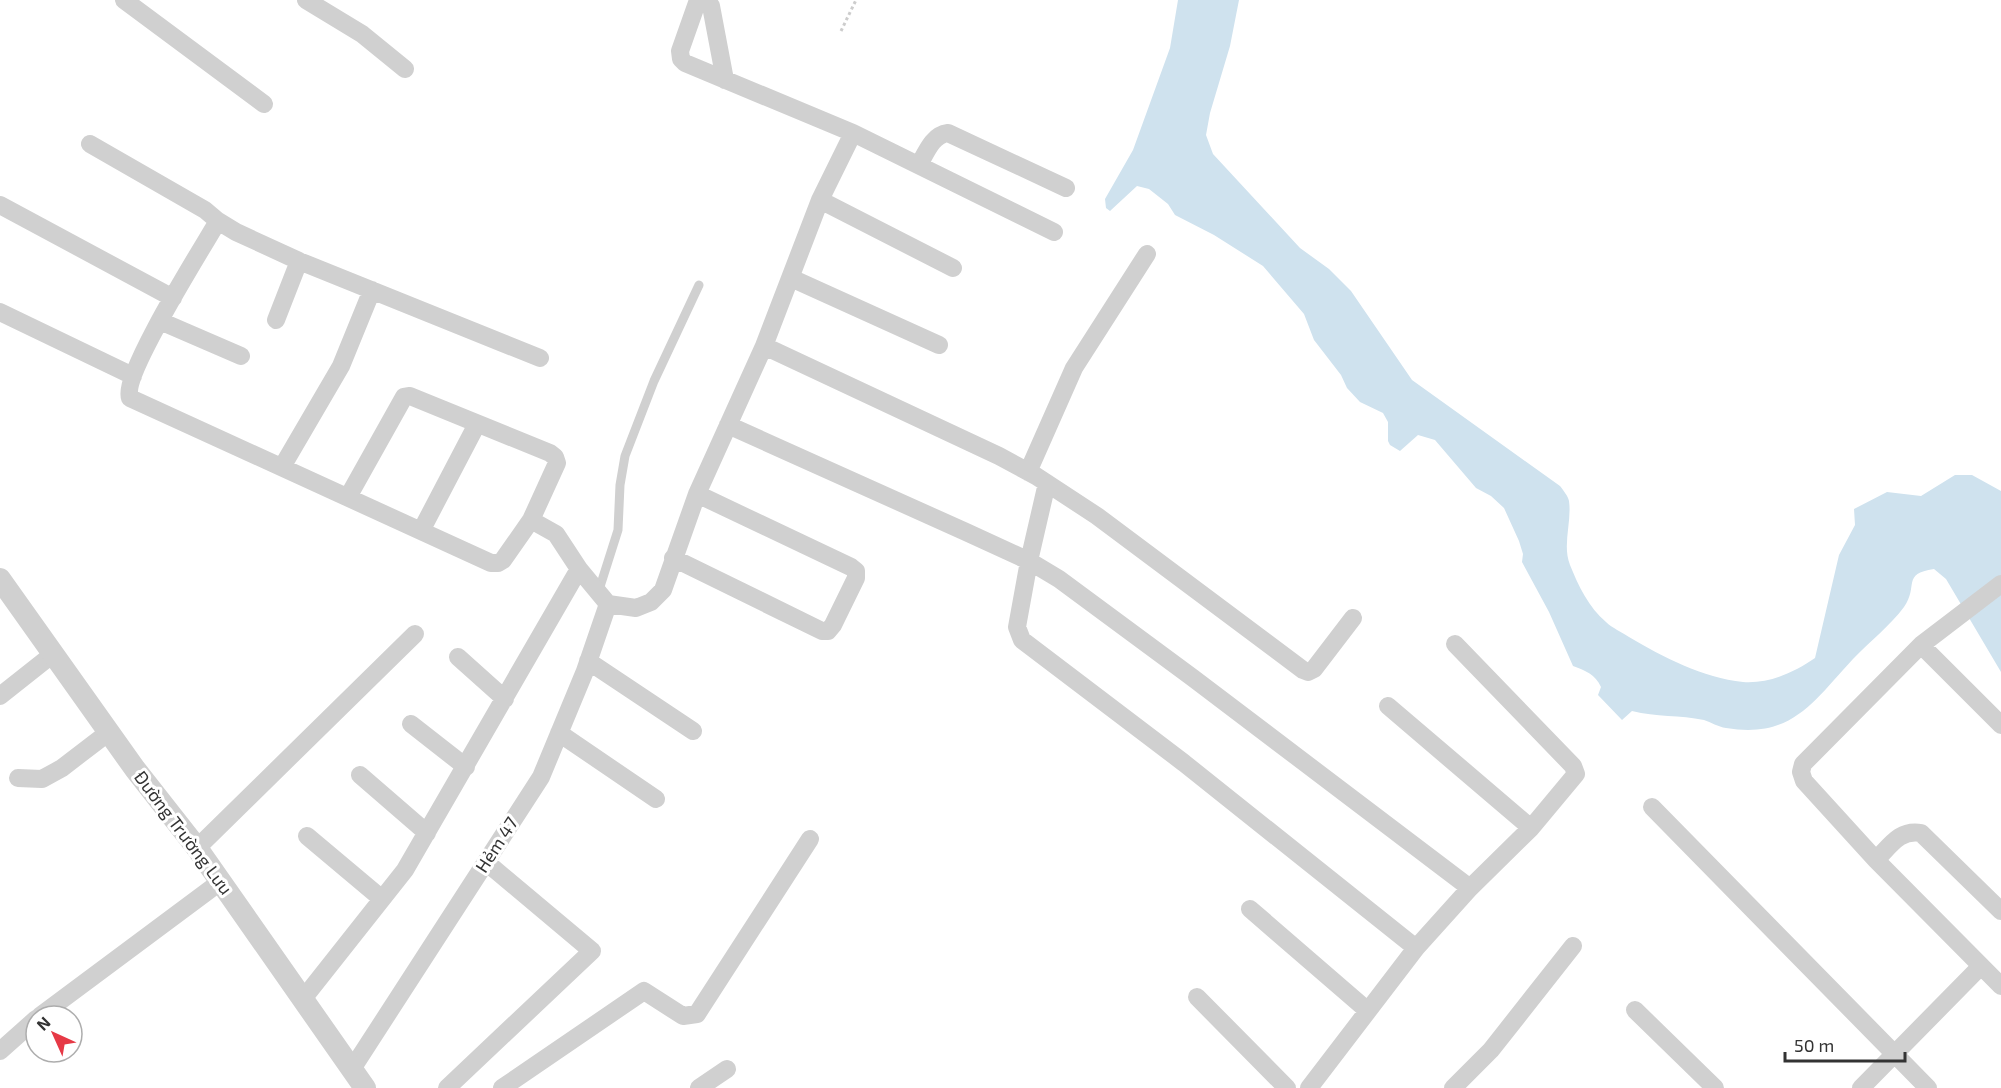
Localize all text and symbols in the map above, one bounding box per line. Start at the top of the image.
street label: Đường Trường Lưu [130,766,237,899]
street label: Hẻm 47 [470,813,522,876]
north arrow [24,1004,84,1064]
text: N [32,1012,54,1034]
scale bar [1785,1025,1905,1063]
text: 50 m [1794,1034,1834,1056]

